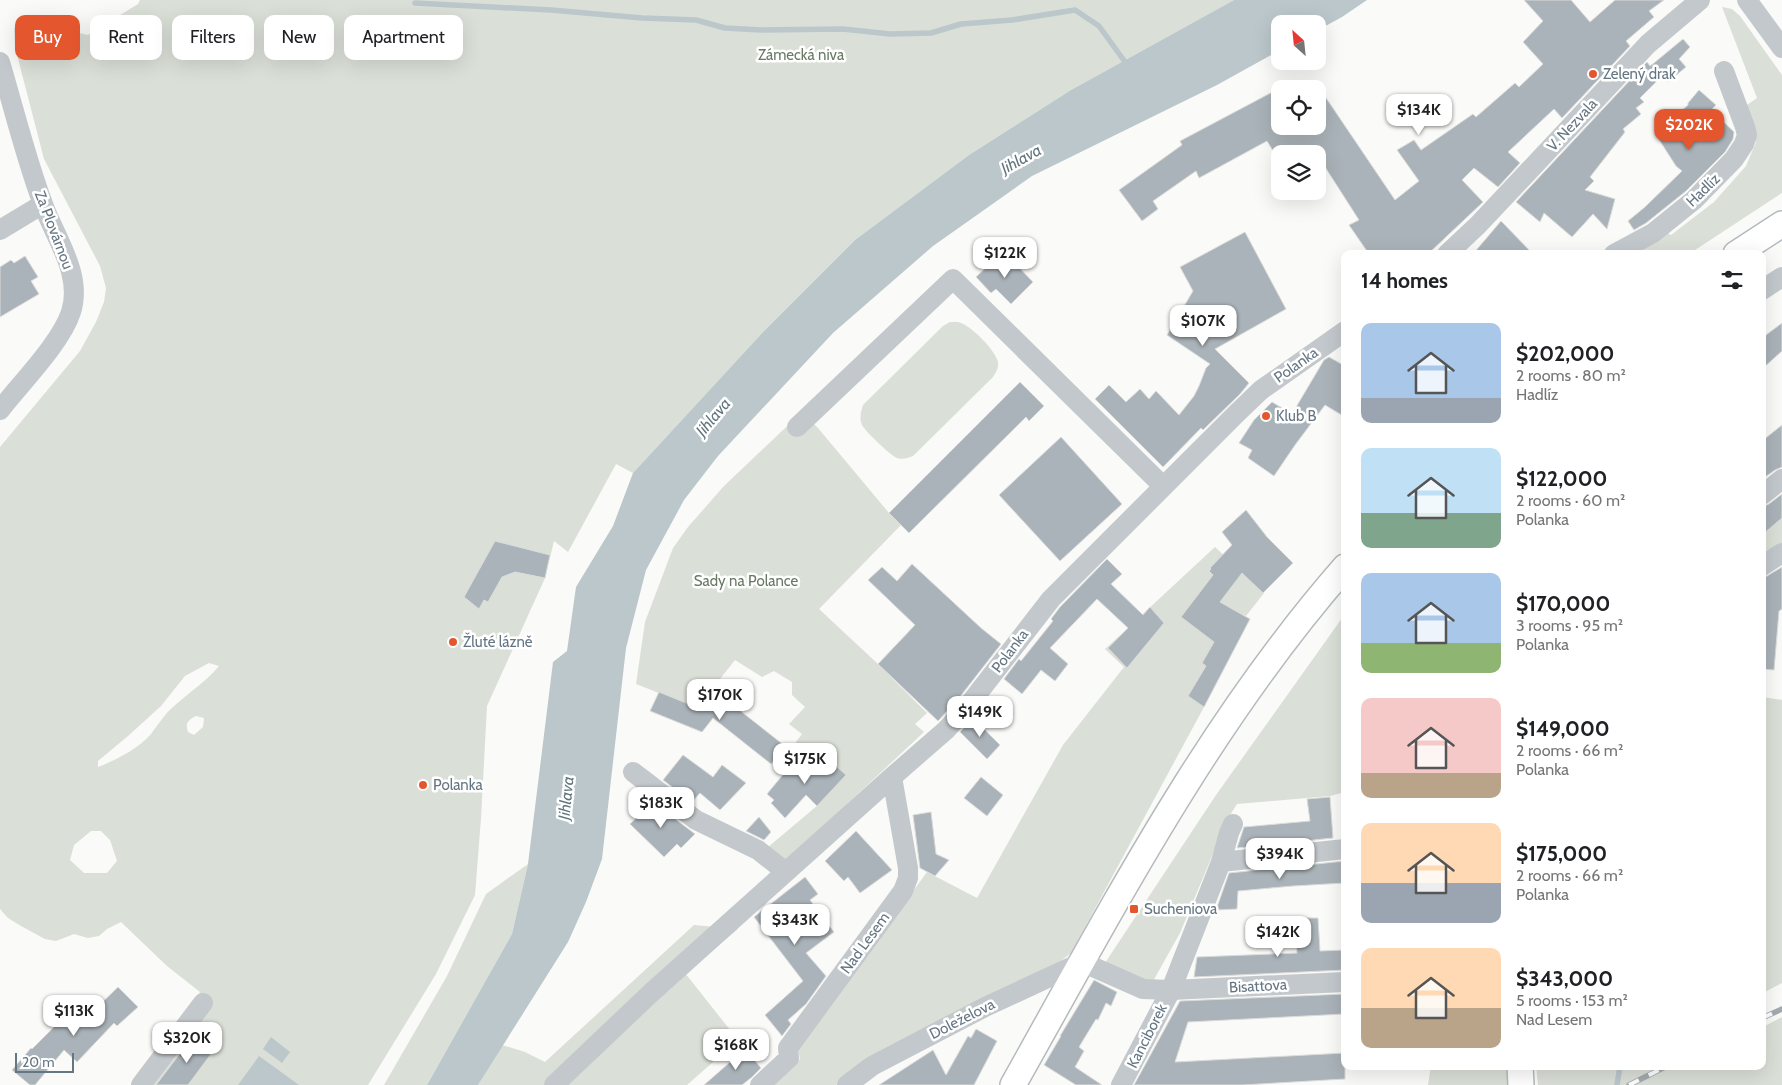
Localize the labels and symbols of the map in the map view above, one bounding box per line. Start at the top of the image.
north arrow [1271,15,1326,70]
park label: Zámecká niva [758,46,845,64]
place label: Zelený drak [1603,65,1676,83]
marker: Zelený drak [1587,68,1599,80]
pin: $134K [1384,94,1454,136]
street label: V. Nezvala [1543,94,1601,155]
pin: $202K [1654,108,1724,151]
water label: Jihlava [996,140,1045,179]
street label: Hadlíz [1682,170,1724,210]
street label: Za Plovárnou [31,188,77,272]
pin: $122K [970,236,1040,279]
pin: $107K [1168,304,1238,347]
street label: Polanka [1271,343,1322,387]
water label: Jihlava [690,394,734,441]
place label: Klub B [1276,407,1317,425]
marker: Klub B [1260,410,1272,422]
park label: Sady na Polance [694,572,798,590]
street label: Polanka [988,625,1033,676]
place label: Žluté lázně [463,632,533,651]
marker: Žluté lázně [447,636,459,648]
pin: $170K [685,678,755,721]
pin: $149K [945,696,1015,738]
pin: $175K [770,742,840,785]
water label: Jihlava [554,775,578,823]
place label: Polanka [433,776,483,794]
marker: Polanka [417,779,429,791]
pin: $183K [626,786,696,829]
pin: $394K [1245,838,1315,880]
place label: Sucheniova [1144,900,1218,918]
marker: Sucheniova [1128,903,1140,915]
pin: $343K [760,904,830,946]
street label: Nad Lesem [837,909,893,977]
pin: $142K [1243,916,1313,958]
street label: Bisattova [1229,975,1288,997]
pin: $113K [39,994,109,1037]
street label: Doleželova [926,995,998,1043]
street label: Kanciborek [1123,1001,1171,1071]
pin: $320K [152,1022,222,1064]
pin: $168K [701,1028,771,1071]
scale bar [15,1050,74,1073]

